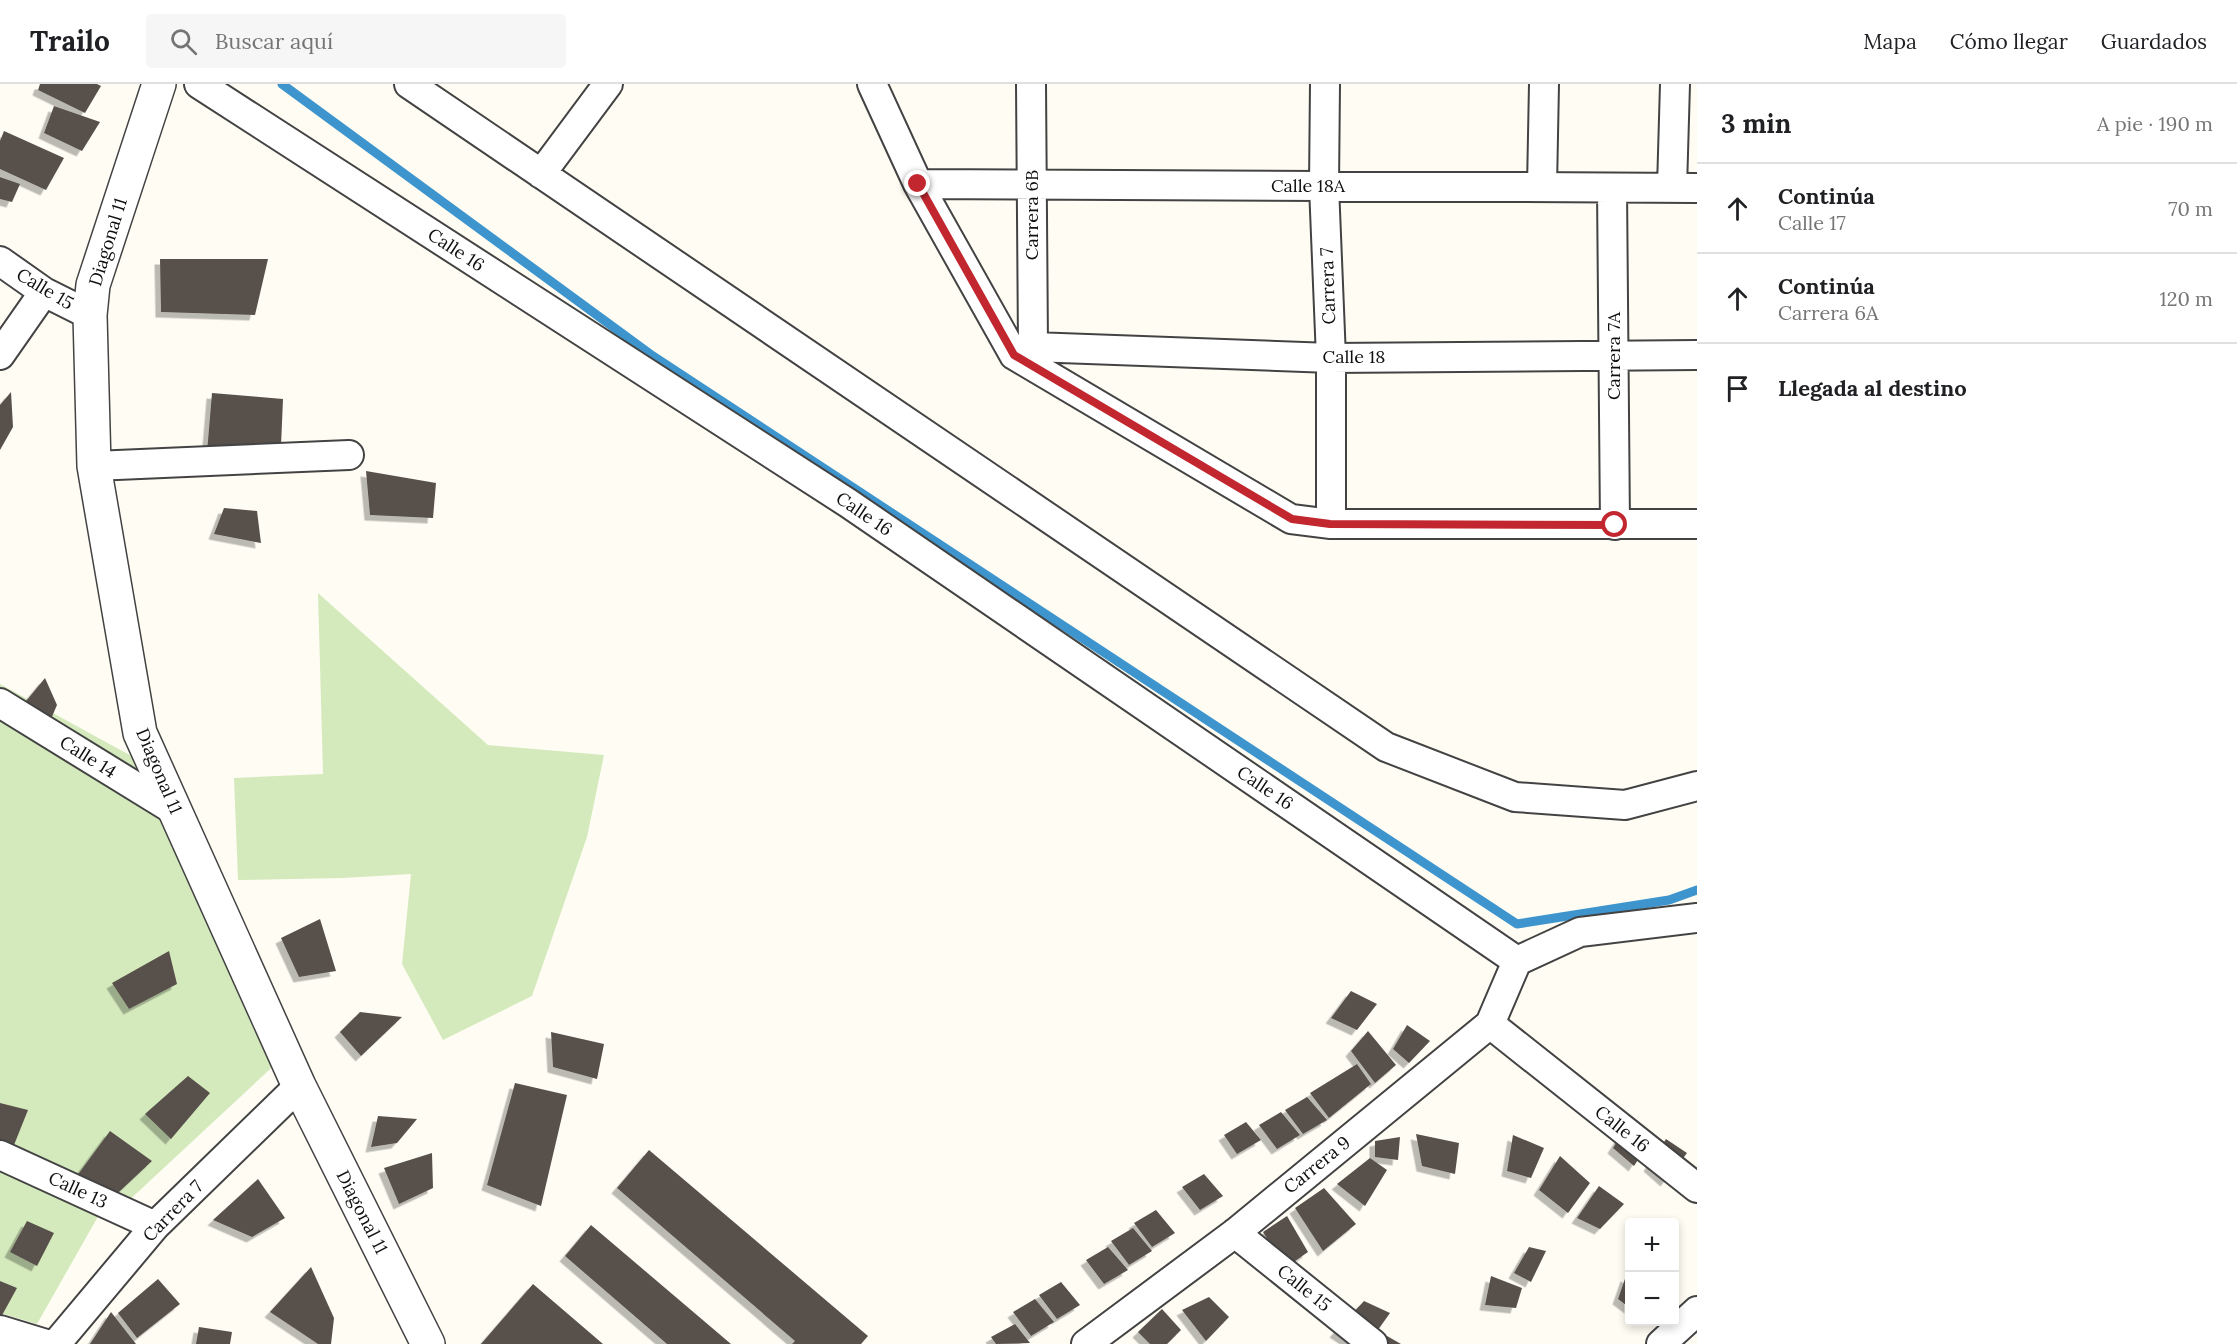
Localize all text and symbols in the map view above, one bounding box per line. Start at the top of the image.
search box [146,14,566,68]
text: Trailo [30,23,110,59]
icon: search [167,25,200,58]
text: Buscar aquí [215,27,333,55]
text: Mapa [1863,28,1917,55]
text: Cómo llegar [1950,28,2068,55]
text: Guardados [2101,28,2207,55]
text: 3 min [1721,107,1791,140]
text: A pie · 190 m [2097,111,2213,136]
route end [904,170,930,196]
street label: Carrera 6B [1020,170,1043,260]
street label: Calle 18A [1271,174,1346,197]
text: Continúa [1778,182,1875,210]
icon: ahead [1721,192,1754,225]
street label: Diagonal 11 [83,195,132,289]
text: 70 m [2168,196,2213,221]
text: Calle 17 [1778,210,1846,235]
street label: Calle 16 [424,223,489,276]
street label: Carrera 7 [1315,247,1340,325]
street label: Calle 15 [13,263,78,315]
text: Continúa [1778,272,1875,300]
icon: ahead [1721,282,1754,315]
text: 120 m [2159,286,2213,311]
text: Carrera 6A [1778,300,1879,325]
street label: Carrera 7A [1602,311,1625,400]
street label: Calle 18 [1323,345,1385,368]
icon: arrive [1721,372,1754,405]
text: Llegada al destino [1778,374,1967,402]
street label: Calle 16 [832,486,897,541]
route start [1601,511,1627,537]
street label: Diagonal 11 [131,724,188,817]
street label: Calle 14 [56,730,121,783]
street label: Calle 16 [1233,760,1298,815]
street label: Calle 16 [1590,1100,1654,1157]
street label: Carrera 9 [1279,1131,1355,1198]
street label: Calle 13 [45,1166,111,1213]
street label: Diagonal 11 [332,1166,393,1258]
street label: Carrera 7 [138,1175,208,1246]
map controls [1625,1218,1679,1326]
button: + [1625,1218,1679,1272]
street label: Calle 15 [1273,1259,1336,1316]
button: − [1625,1272,1679,1326]

